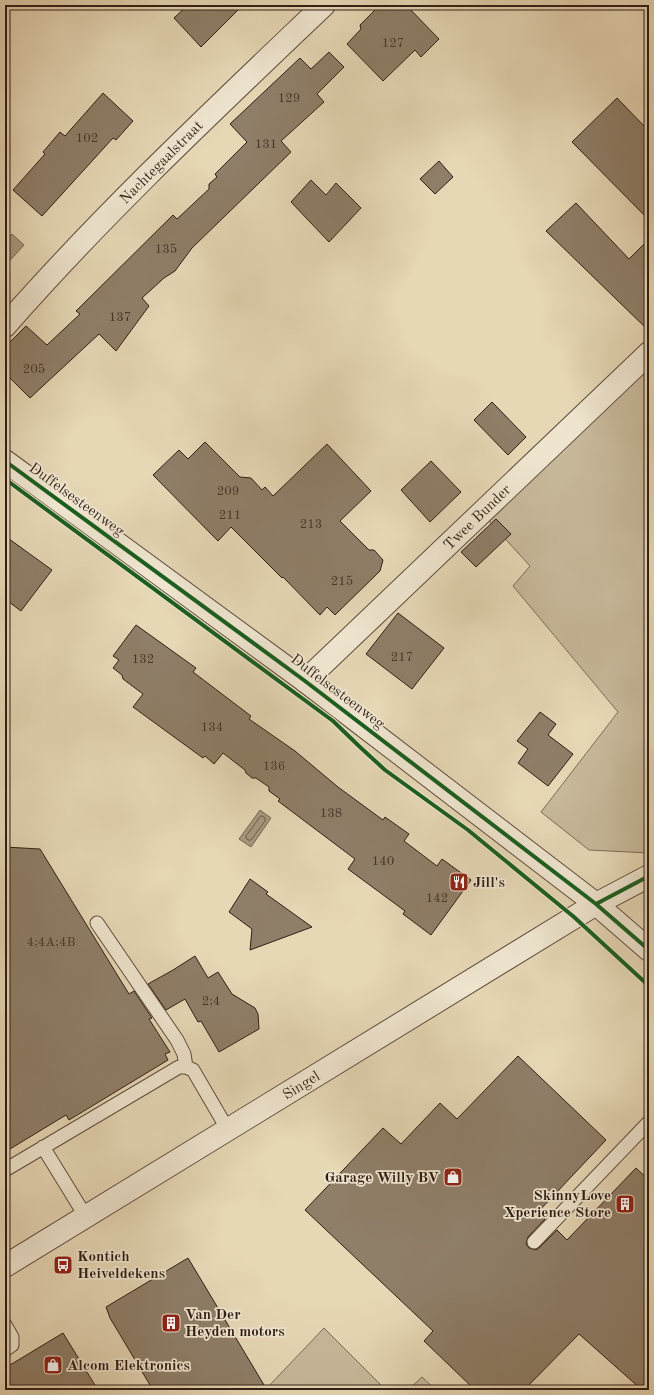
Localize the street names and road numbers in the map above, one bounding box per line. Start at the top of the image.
street label: Nachtegaalstraat [118,119,207,208]
street label: Duffelsesteenweg [26,461,126,540]
street label: Twee Bunder [442,482,515,554]
street label: Duffelsesteenweg [287,652,387,732]
street label: Singel [281,1069,323,1103]

